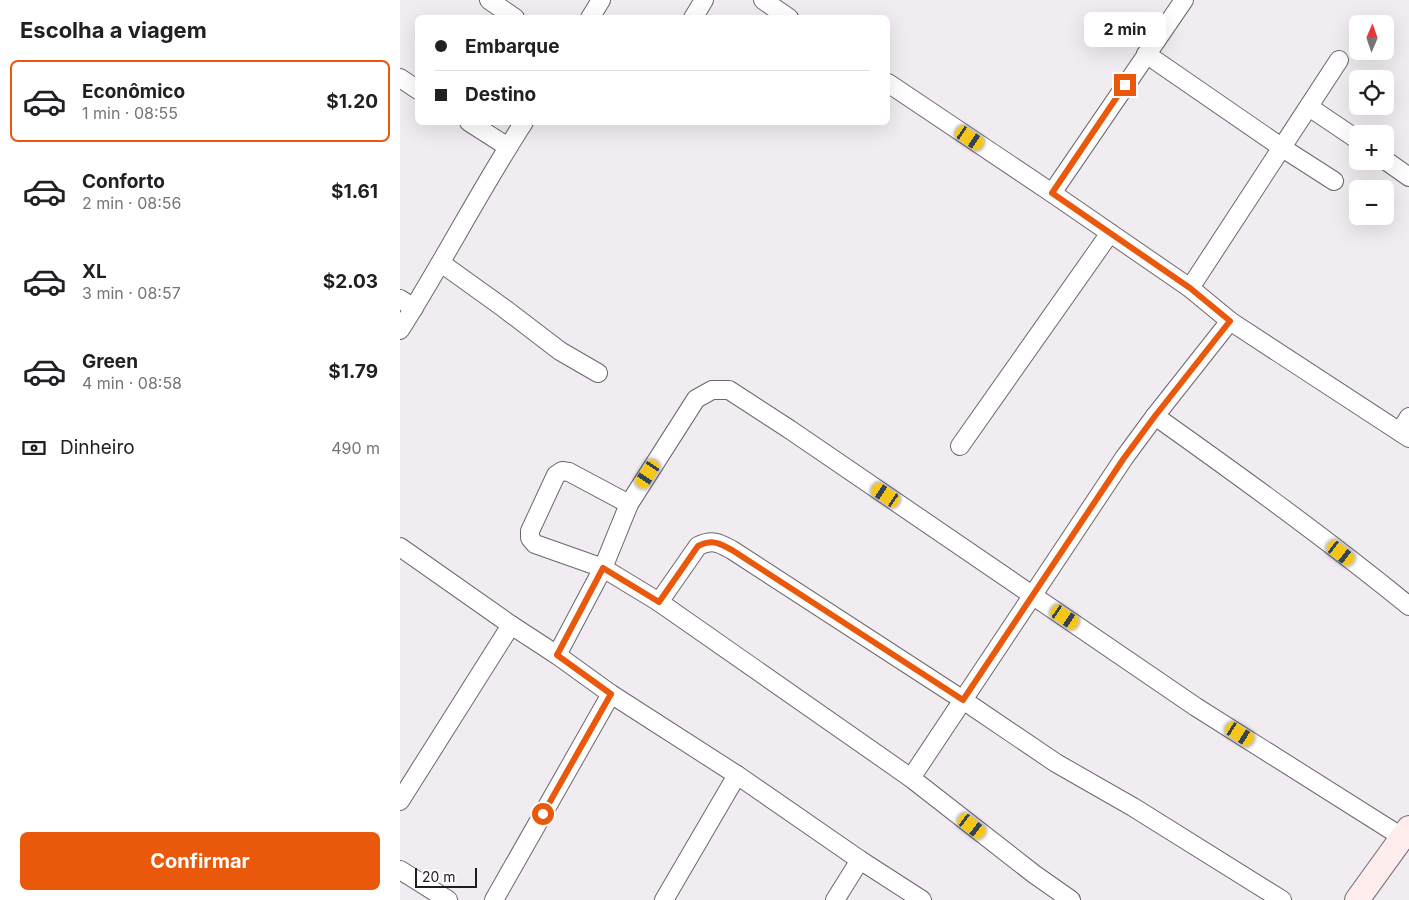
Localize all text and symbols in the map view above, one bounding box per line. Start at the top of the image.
callout: 2 min [1084,12,1166,48]
north arrow [1349,15,1394,60]
map controls [1349,15,1394,225]
text: Escolha a viagem [20,17,207,43]
text: 2 min [1104,19,1146,39]
text: Embarque [465,35,559,58]
button: locate [1349,70,1394,115]
route end [1114,74,1136,96]
icon: car [22,79,67,124]
text: Econômico [82,80,185,103]
text: Destino [465,83,536,106]
text: $1.20 [326,90,378,113]
text: 1 min · 08:55 [82,103,178,123]
car [953,123,986,153]
button: + [1349,125,1394,170]
icon: car [22,169,67,214]
text: Conforto [82,170,165,193]
text: $1.61 [331,180,378,203]
button: − [1349,180,1394,225]
text: 2 min · 08:56 [82,193,181,213]
icon: car [22,259,67,304]
text: XL [82,260,107,283]
text: $2.03 [323,270,378,293]
text: 3 min · 08:57 [82,283,181,303]
icon: car [22,349,67,394]
text: Green [82,350,138,373]
text: $1.79 [328,360,378,383]
text: 4 min · 08:58 [82,373,182,393]
icon: cash [20,434,48,462]
text: Dinheiro [60,436,135,459]
text: 490 m [331,438,380,458]
car [633,457,662,491]
car [869,480,902,510]
car [1324,538,1357,568]
car [1048,602,1081,632]
car [1223,720,1256,748]
route start [532,803,554,825]
car [955,811,988,841]
button: Confirmar [20,832,380,890]
scale bar [415,865,478,888]
text: 20 m [422,868,456,885]

